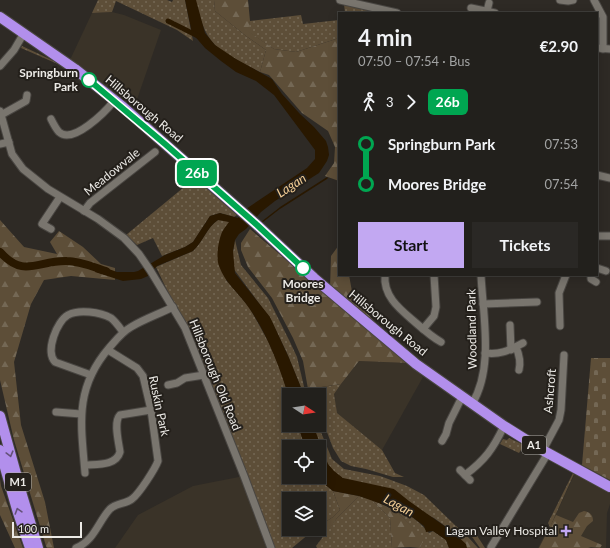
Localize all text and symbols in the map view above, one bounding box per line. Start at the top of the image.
text: 4 min [358,24,413,51]
text: €2.90 [540,37,578,55]
text: 07:50 – 07:54 · Bus [358,53,470,69]
place label: Springburn Park [19,65,79,94]
marker: Springburn Park [81,72,97,88]
street label: Hillsborough Road [103,72,186,145]
icon: walk [358,91,380,113]
icon: forward [400,91,422,113]
text: 26b [436,93,460,110]
text: 3 [386,94,394,110]
text: Springburn Park [388,135,495,153]
text: 07:53 [545,136,578,152]
street label: Meadowvale [81,145,143,199]
line badge: 26b [174,160,220,186]
text: 26b [185,164,209,181]
water label: Lagan [273,169,309,200]
text: Moores Bridge [388,175,486,193]
text: 07:54 [545,176,578,192]
button: Start [358,222,464,268]
button: Tickets [472,222,578,268]
marker: Moores Bridge [295,260,311,276]
place label: Moores Bridge [283,276,323,305]
street label: Hillsborough Road [346,286,431,359]
street label: Woodland Park [463,288,480,370]
street label: Hillsborough Old Road [186,317,245,433]
street label: Ashcroft [540,367,559,414]
street label: Ruskin Park [146,374,173,438]
north arrow [282,388,326,432]
map controls [282,388,326,536]
road number: A1 [522,436,546,454]
button: locate [282,440,326,484]
one-way arrow [5,450,14,457]
road number: M1 [5,473,31,491]
water label: Lagan [381,490,417,520]
button: layers [282,492,326,536]
one-way arrow [14,508,23,515]
scale bar [12,520,82,539]
text: 100 m [18,522,49,535]
place label: Lagan Valley Hospital [446,523,557,538]
marker: Lagan Valley Hospital [560,525,572,537]

